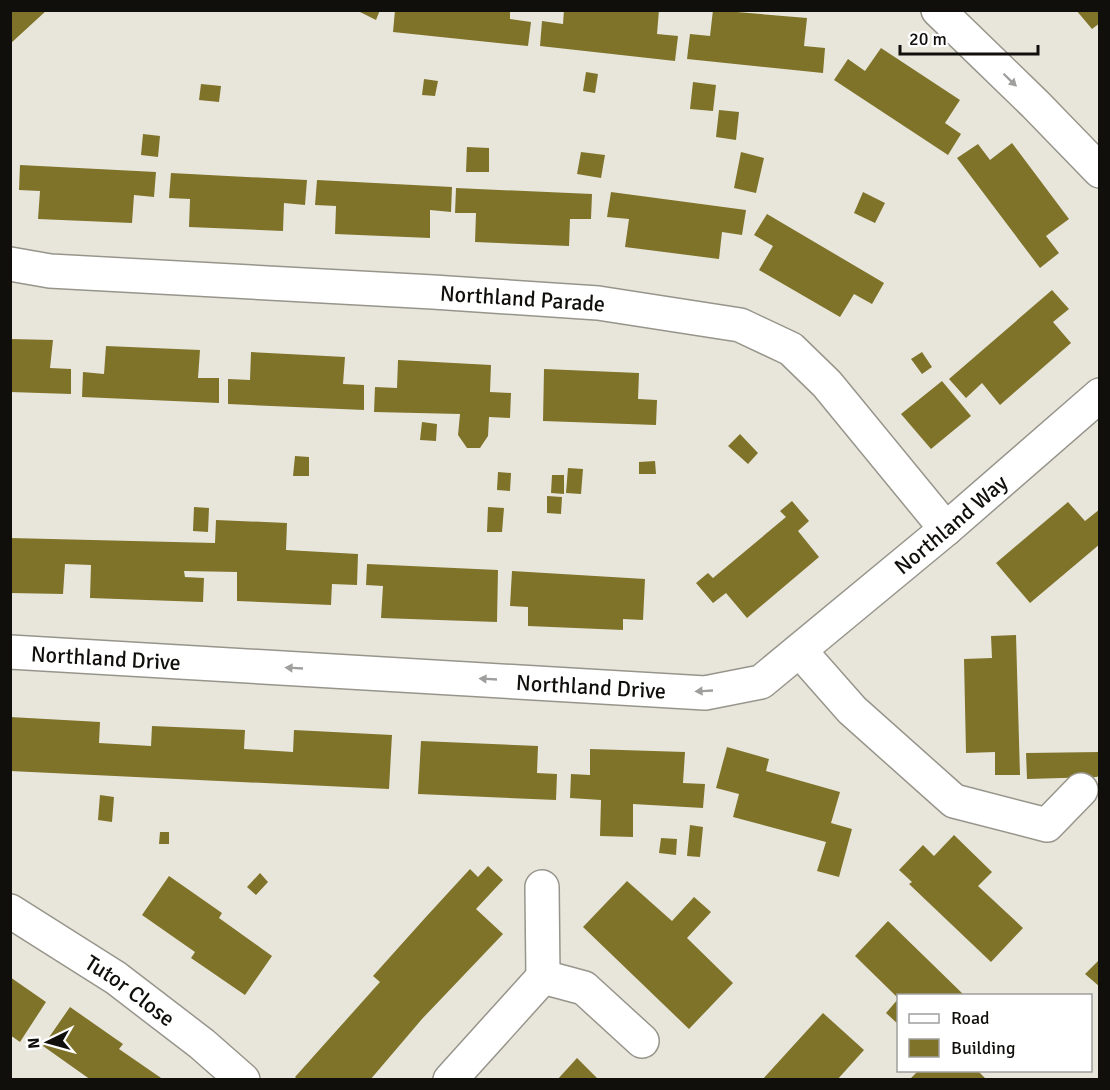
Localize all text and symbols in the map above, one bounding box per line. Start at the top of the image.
scale bar [900,18,1038,56]
text: 20 m [909,28,947,50]
one-way arrow [1003,73,1017,87]
street label: Northland Parade [439,279,607,318]
street label: Northland Way [889,468,1014,580]
street label: Northland Drive [30,640,182,676]
one-way arrow [284,663,303,672]
street label: Northland Drive [515,669,667,705]
one-way arrow [479,675,498,684]
one-way arrow [694,687,713,696]
street label: Tutor Close [80,949,180,1032]
legend [897,994,1092,1072]
text: Road [951,1007,990,1029]
north arrow [18,1012,78,1072]
text: N [24,1037,45,1050]
text: Building [951,1037,1015,1059]

